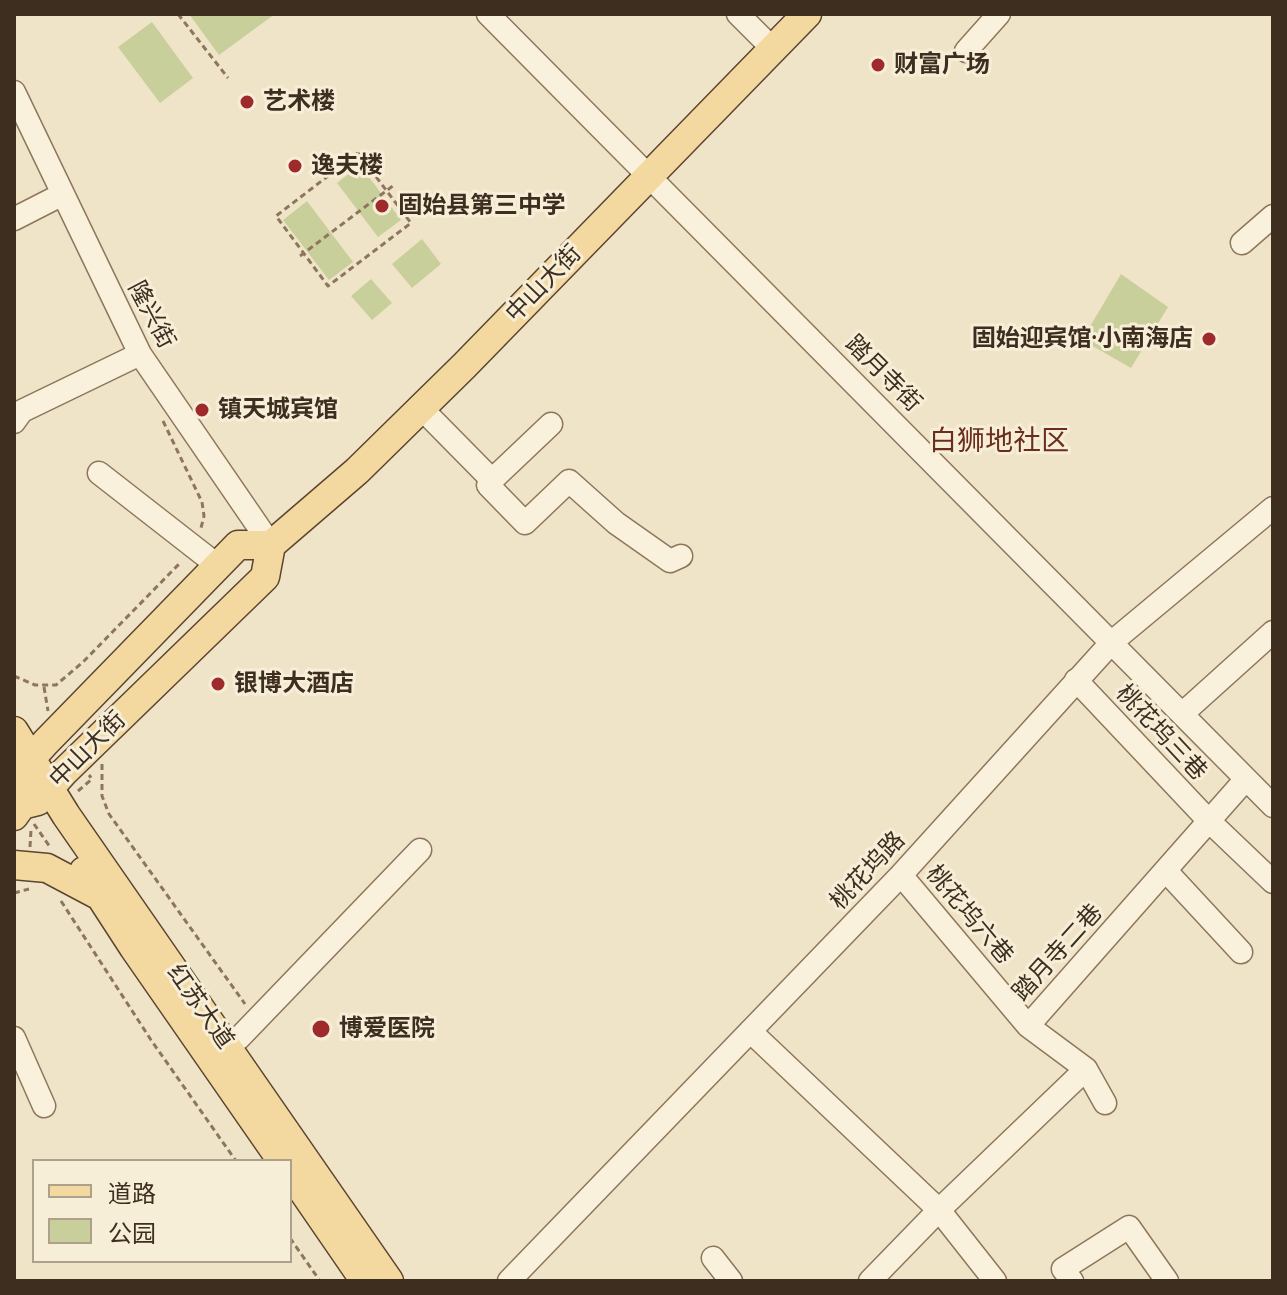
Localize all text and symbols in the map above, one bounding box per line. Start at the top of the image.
place label: 财富广场 [894,51,990,79]
marker: 财富广场 [869,56,887,74]
place label: 艺术楼 [263,88,335,116]
marker: 艺术楼 [238,93,256,111]
place label: 逸夫楼 [311,152,383,180]
marker: 逸夫楼 [286,157,304,175]
place label: 固始县第三中学 [398,192,566,220]
marker: 固始县第三中学 [373,197,391,215]
street label: 中山大街 [500,239,588,329]
street label: 隆兴街 [121,276,181,354]
place label: 固始迎宾馆·小南海店 [972,325,1193,353]
street label: 踏月寺街 [839,330,927,418]
marker: 固始迎宾馆·小南海店 [1200,330,1218,348]
place label: 镇天城宾馆 [218,396,338,424]
marker: 镇天城宾馆 [193,401,211,419]
district label: 白狮地社区 [929,425,1069,459]
place label: 银博大酒店 [234,670,354,698]
marker: 银博大酒店 [209,675,227,693]
street label: 桃花坞三巷 [1110,679,1212,787]
street label: 中山大街 [44,706,132,794]
street label: 桃花坞路 [825,826,911,916]
street label: 桃花坞六巷 [919,860,1019,970]
street label: 踏月寺二巷 [1007,899,1109,1007]
street label: 红苏大道 [161,959,239,1055]
place label: 博爱医院 [339,1015,435,1043]
marker: 博爱医院 [310,1018,332,1040]
legend [32,1159,292,1263]
text: 道路 [108,1178,156,1209]
text: 公园 [108,1218,156,1249]

